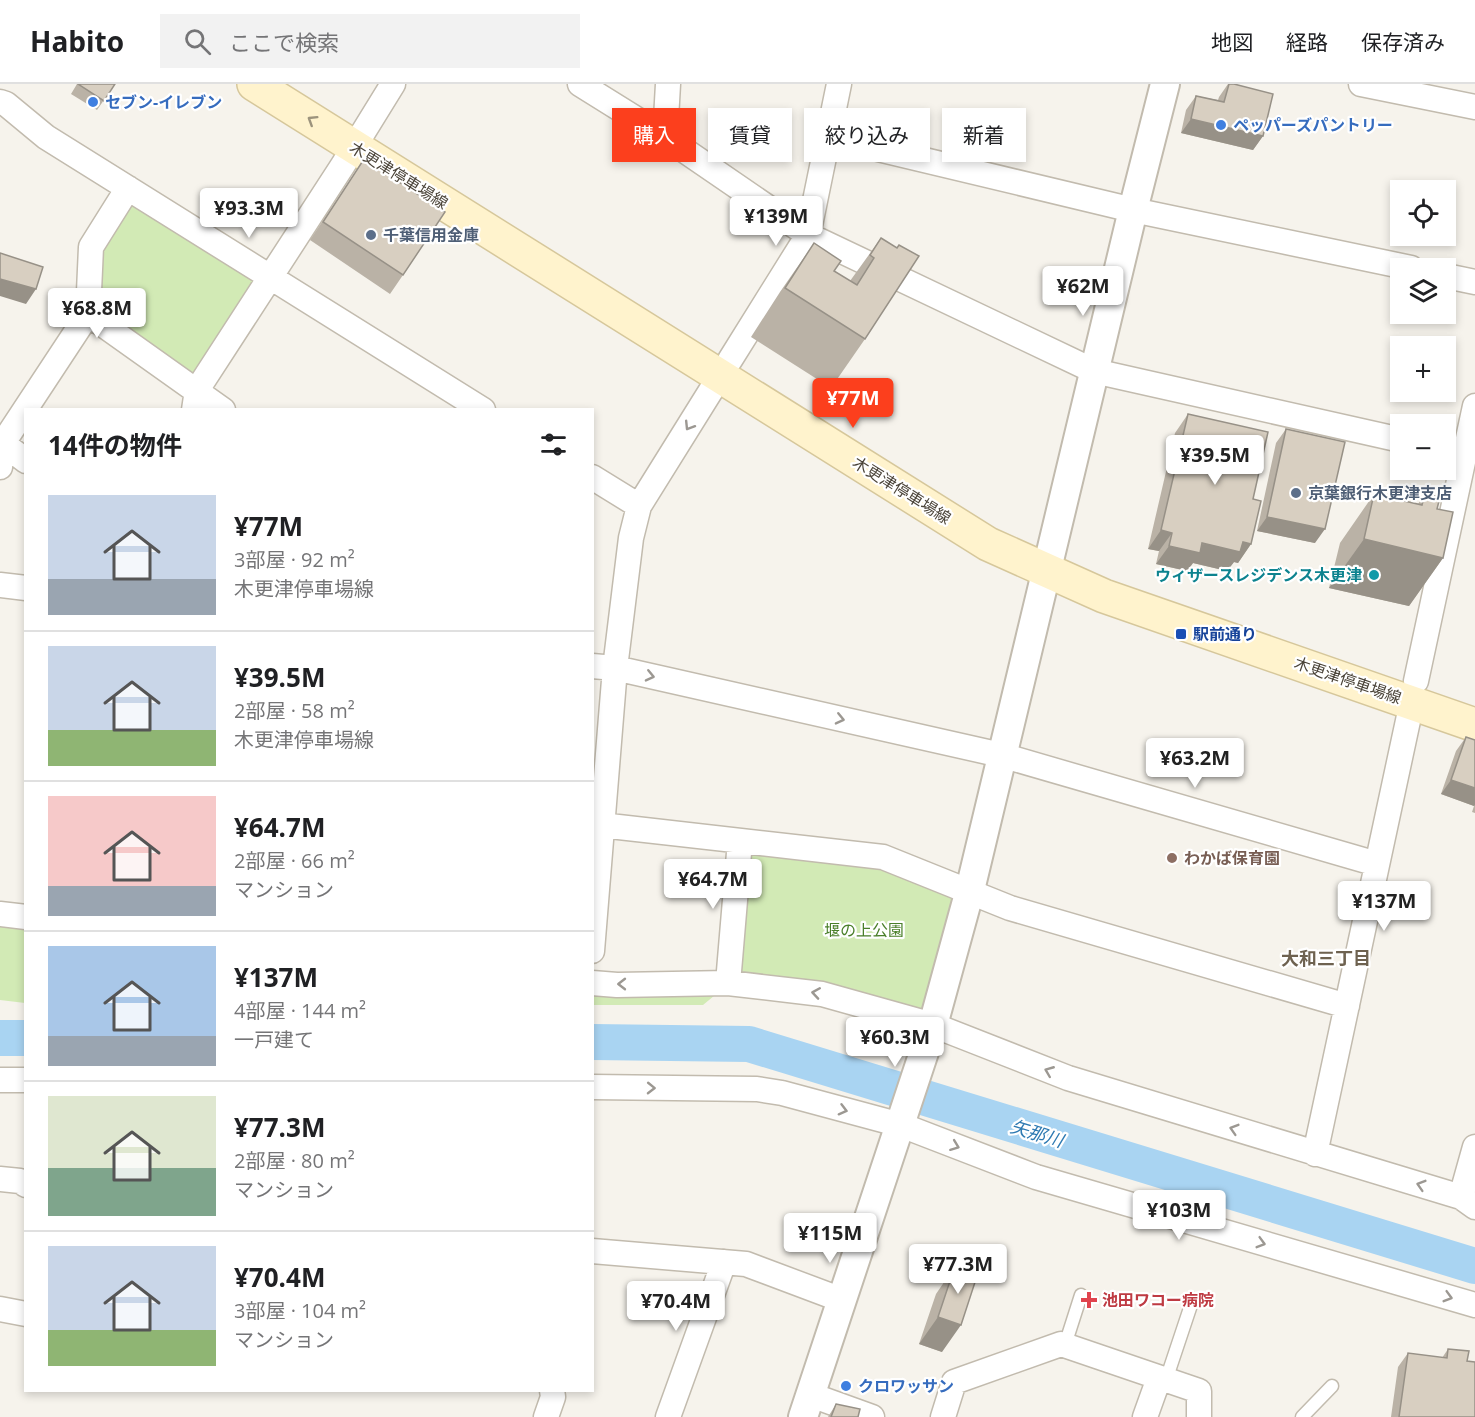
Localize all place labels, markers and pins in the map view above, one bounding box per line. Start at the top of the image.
place label: セブン-イレブン [105,91,222,113]
marker: セブン-イレブン [86,95,100,109]
place label: ペッパーズパントリー [1233,114,1393,136]
marker: ペッパーズパントリー [1214,118,1228,132]
pin: ¥93.3M [200,188,298,239]
pin: ¥139M [734,196,818,247]
place label: 千葉信用金庫 [383,224,479,246]
marker: 千葉信用金庫 [364,228,378,242]
pin: ¥62M [1047,266,1119,317]
pin: ¥68.8M [48,288,146,339]
pin: ¥77M [817,378,889,429]
pin: ¥39.5M [1166,435,1264,486]
place label: 京葉銀行木更津支店 [1308,482,1452,504]
marker: 京葉銀行木更津支店 [1289,486,1303,500]
place label: ウィザースレジデンス木更津 [1155,564,1362,586]
marker: ウィザースレジデンス木更津 [1367,568,1381,582]
place label: 駅前通り [1193,623,1257,645]
marker: 駅前通り [1174,627,1188,641]
pin: ¥63.2M [1146,738,1244,789]
place label: わかば保育園 [1184,847,1280,869]
marker: わかば保育園 [1165,851,1179,865]
pin: ¥64.7M [664,859,762,910]
pin: ¥137M [1342,881,1426,932]
pin: ¥60.3M [846,1017,944,1068]
pin: ¥103M [1137,1190,1221,1241]
pin: ¥115M [788,1213,872,1264]
pin: ¥77.3M [909,1244,1007,1295]
pin: ¥70.4M [627,1281,725,1332]
place label: 池田ワコー病院 [1102,1289,1214,1311]
marker: 池田ワコー病院 [1080,1291,1098,1309]
place label: クロワッサン [858,1375,954,1397]
marker: クロワッサン [839,1379,853,1393]

